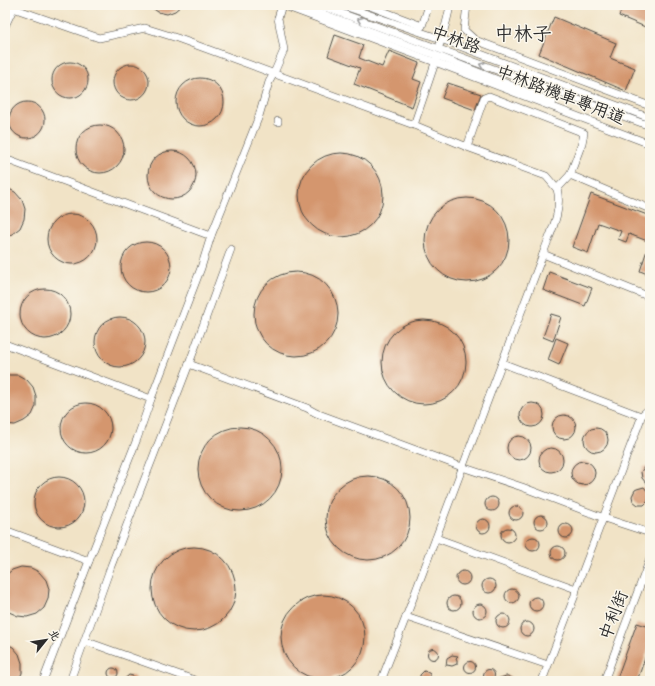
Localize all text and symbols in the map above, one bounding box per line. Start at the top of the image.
one-way arrow [356,17,363,25]
street label: 中林路 [429,21,483,57]
district label: 中林子 [494,22,552,45]
street label: 中林路機車專用道 [494,60,628,128]
one-way arrow [478,61,485,69]
street label: 中利街 [595,588,631,642]
north arrow [26,620,66,660]
text: 北 [46,627,63,643]

